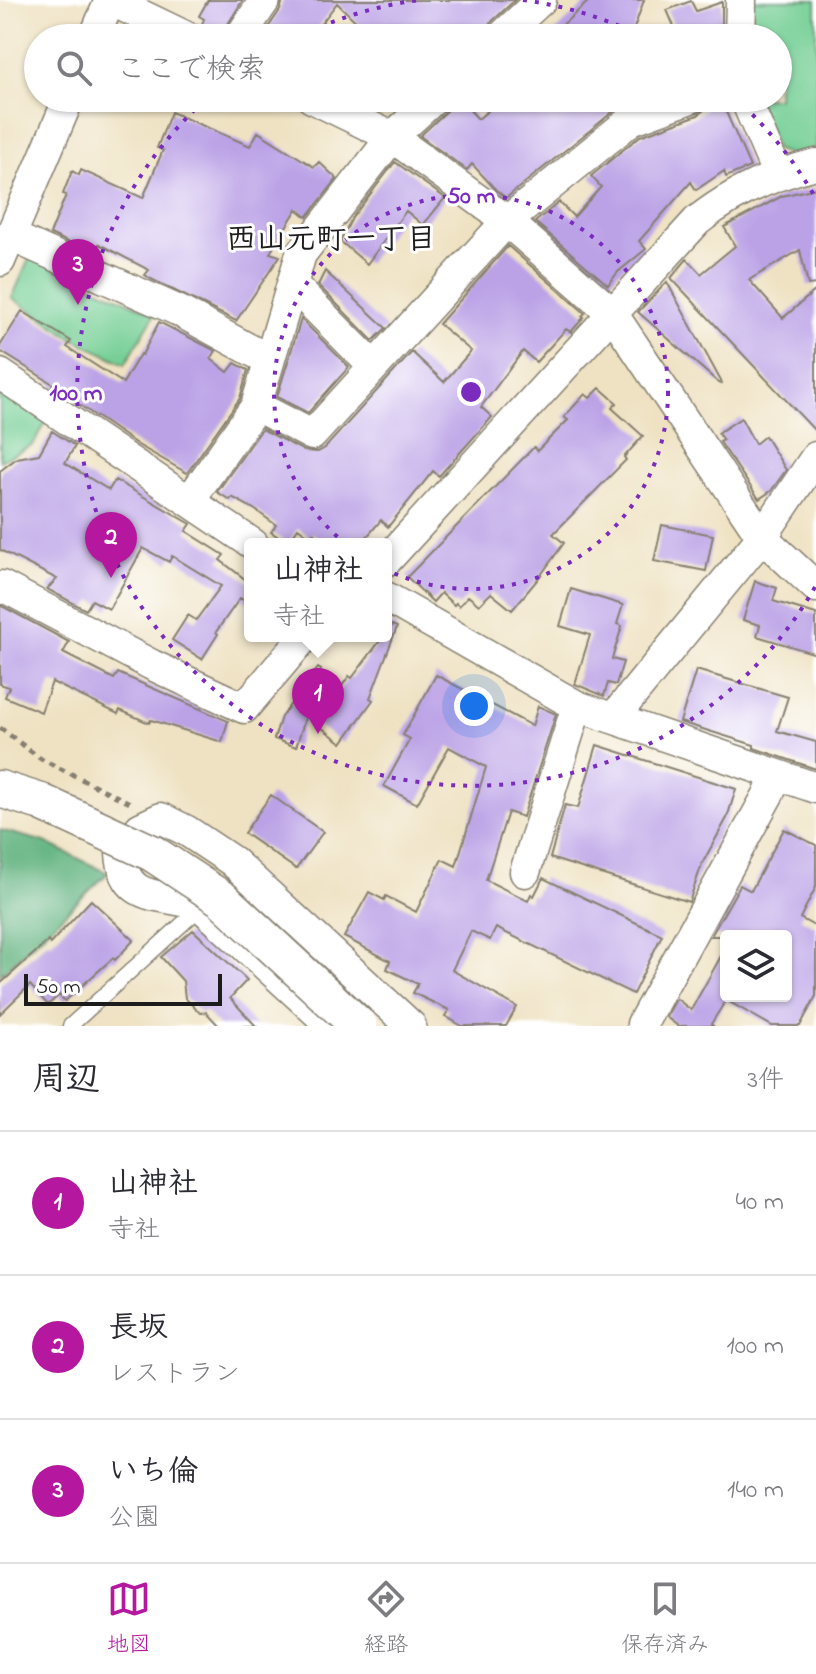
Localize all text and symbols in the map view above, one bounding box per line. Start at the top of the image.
search box [24,24,792,112]
icon: search [52,46,96,90]
text: ここで検索 [116,49,266,93]
text: 50 m [447,180,496,215]
district label: 西山元町一丁目 [226,219,436,263]
pin: 3 [52,239,104,305]
text: 100 m [50,377,103,412]
centre of rings [457,378,485,406]
pin: 2 [85,512,137,578]
popup [244,538,392,642]
text: 山神社 [273,550,363,594]
text: 寺社 [273,599,325,637]
pin: 1 [292,668,344,734]
your location [454,686,494,726]
map controls [720,930,792,1002]
button: layers [720,930,792,1002]
scale bar [24,970,222,1006]
text: 50 m [36,972,81,1004]
text: 周辺 [32,1056,100,1106]
text: 3件 [747,1062,784,1100]
text: 山神社 [108,1163,198,1207]
text: 1 [54,1184,62,1222]
text: 40 m [735,1184,784,1222]
text: 寺社 [108,1212,160,1250]
text: 長坂 [108,1307,168,1351]
text: 2 [52,1328,64,1366]
text: 100 m [727,1328,784,1366]
text: レストラン [108,1356,240,1394]
text: いち倫 [108,1451,198,1495]
text: 3 [53,1472,63,1510]
text: 140 m [727,1472,784,1510]
text: 公園 [108,1500,160,1538]
tab: 地図 [107,1577,151,1662]
tab: 経路 [364,1577,408,1662]
tab: 保存済み [621,1577,709,1662]

